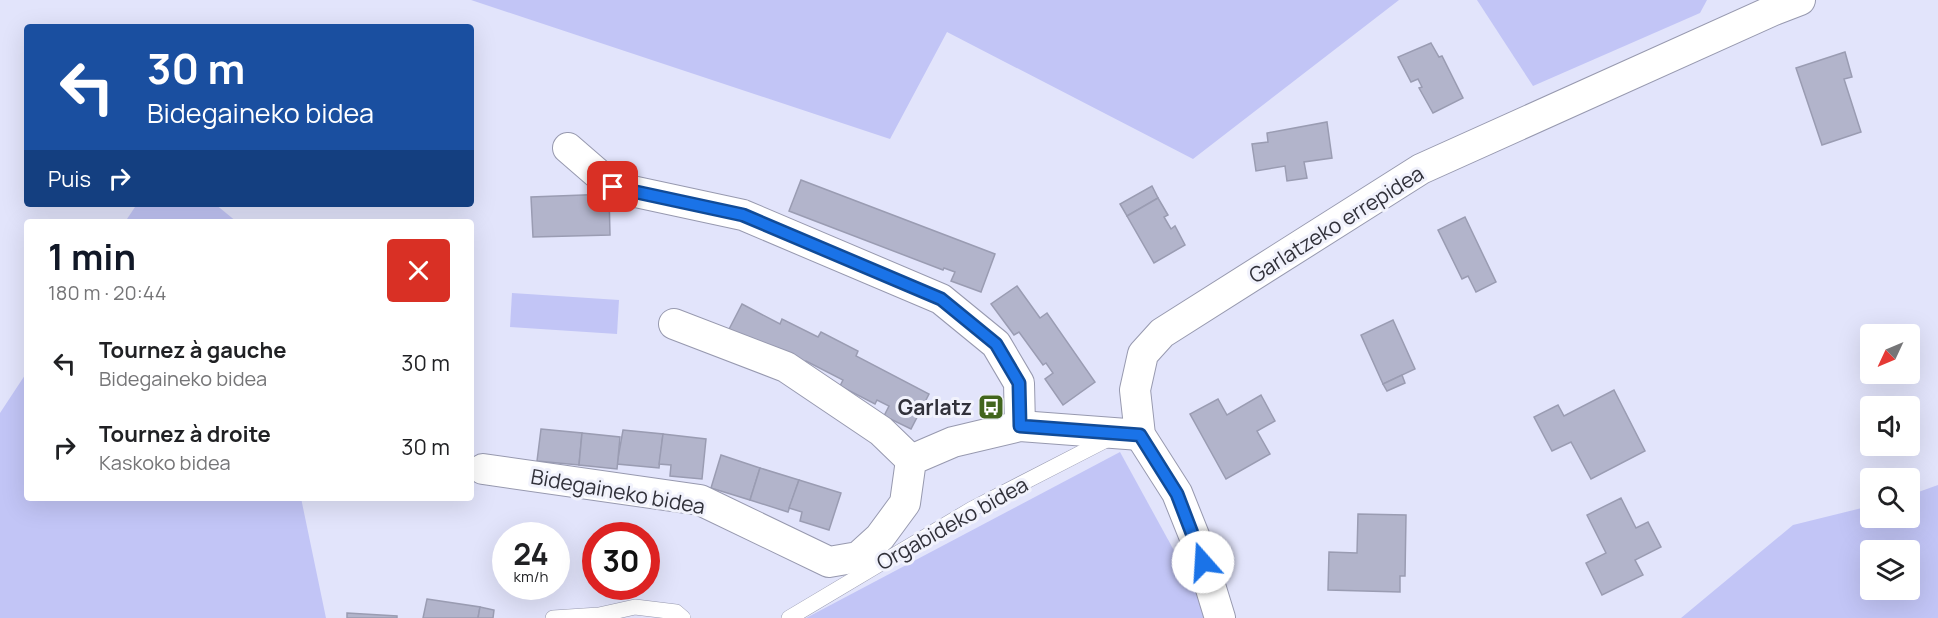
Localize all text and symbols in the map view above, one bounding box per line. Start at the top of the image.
text: 30 m [147,39,245,97]
icon: left [48,48,126,126]
text: Bidegaineko bidea [147,94,374,131]
street label: Garlatzeko errepidea [1243,159,1429,289]
pin [587,161,638,212]
icon: right [103,162,136,195]
text: Puis [48,164,91,194]
icon: arrive [596,170,629,203]
text: 1 min [48,232,136,281]
button: close [387,239,450,302]
text: 180 m · 20:44 [48,279,166,306]
north arrow [1860,324,1920,384]
map controls [1860,324,1920,600]
text: Tournez à gauche [99,335,286,365]
icon: left [48,347,81,380]
text: 30 m [401,348,450,378]
text: Bidegaineko bidea [99,365,267,392]
bus stop icon: Garlatz [976,392,1006,422]
place label: Garlatz [898,393,972,421]
button: sound [1860,396,1920,456]
text: Tournez à droite [99,419,271,449]
icon: right [48,431,81,464]
text: 30 m [401,432,450,462]
text: Kaskoko bidea [99,449,231,476]
street label: Bidegaineko bidea [529,462,707,520]
button: search [1860,468,1920,528]
street label: Orgabideko bidea [871,470,1033,576]
speed limit sign: 30 [582,522,660,600]
position arrow [1171,530,1235,594]
text: 24 [513,533,549,574]
button: layers [1860,540,1920,600]
text: km/h [514,566,548,587]

